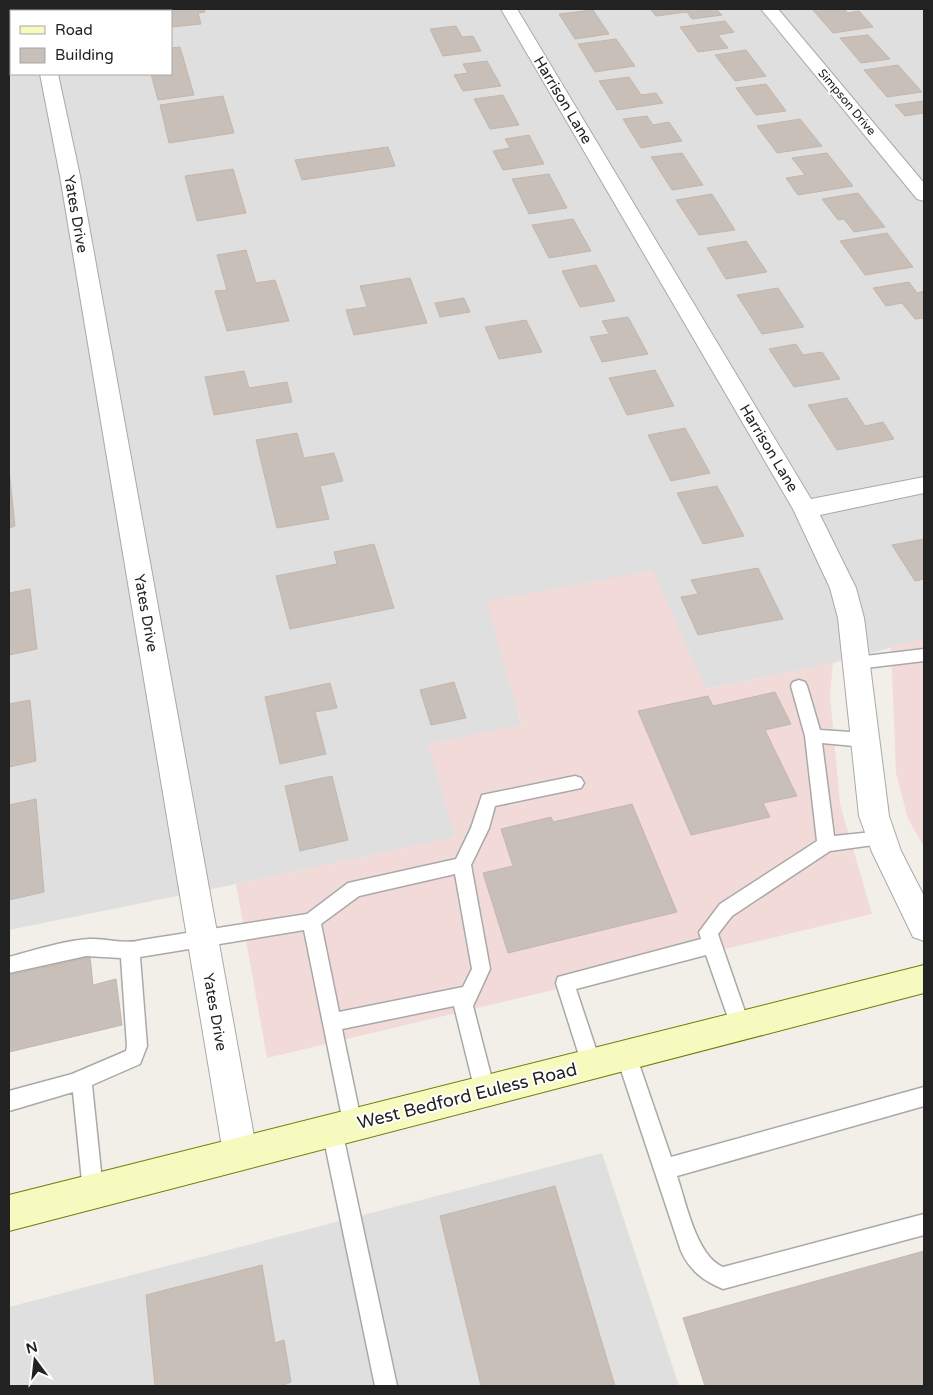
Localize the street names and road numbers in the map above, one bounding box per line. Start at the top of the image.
street label: Harrison Lane [530,53,596,147]
street label: Simpson Drive [815,66,879,138]
street label: Yates Drive [60,174,92,254]
street label: Harrison Lane [736,401,802,495]
street label: Yates Drive [130,573,162,653]
street label: Yates Drive [199,972,231,1052]
street label: West Bedford Euless Road [355,1058,579,1134]

